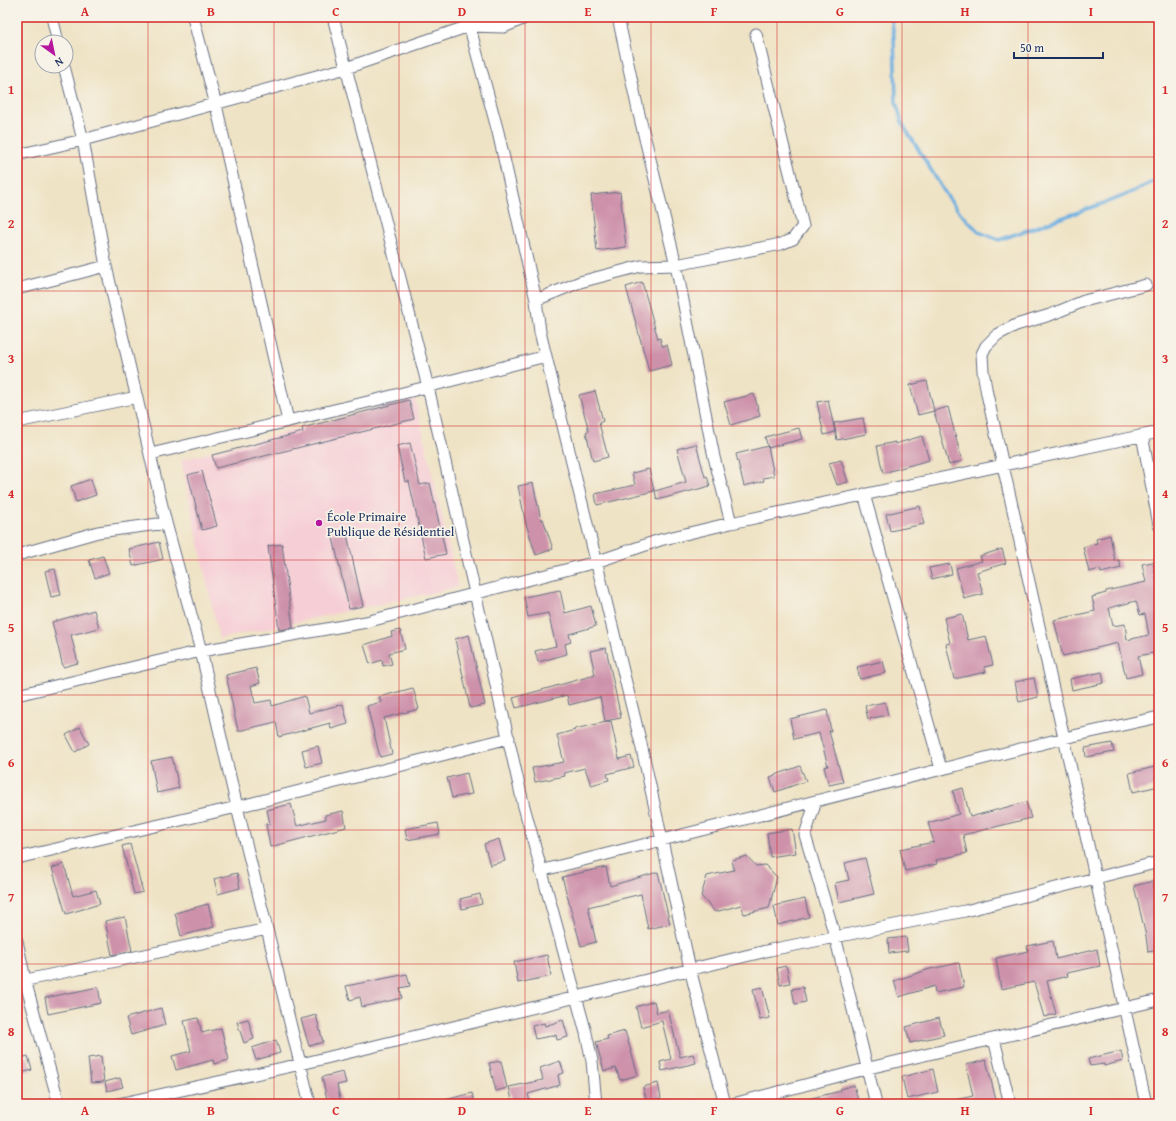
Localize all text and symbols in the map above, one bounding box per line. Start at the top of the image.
text: A [81,2,90,21]
text: B [207,2,215,21]
text: C [332,2,340,21]
text: D [458,2,466,21]
text: E [585,2,592,21]
text: F [711,2,718,21]
text: G [836,2,844,21]
text: H [960,2,970,21]
text: I [1089,2,1093,21]
north arrow [34,34,74,74]
scale bar [1014,34,1103,60]
text: 50 m [1020,39,1044,56]
text: N [51,54,67,71]
text: 1 [8,80,14,99]
text: 1 [1162,80,1168,99]
text: 2 [8,214,15,233]
text: 2 [1162,214,1169,233]
text: 3 [8,349,14,368]
text: 3 [1162,349,1168,368]
text: 4 [8,484,15,503]
text: 4 [1162,484,1169,503]
place label: École Primaire Publique de Résidentiel [327,507,455,541]
marker: École Primaire Publique de Résidentiel [314,518,324,528]
text: 5 [8,618,15,637]
text: 5 [1162,618,1169,637]
text: 6 [8,753,15,772]
text: 6 [1162,753,1169,772]
text: 7 [8,888,15,907]
text: 7 [1162,888,1169,907]
text: 8 [8,1022,15,1041]
text: 8 [1162,1022,1169,1041]
text: A [81,1101,90,1120]
text: B [207,1101,215,1120]
text: C [332,1101,340,1120]
text: D [458,1101,466,1120]
text: E [585,1101,592,1120]
text: F [711,1101,718,1120]
text: G [836,1101,844,1120]
text: H [960,1101,970,1120]
text: I [1089,1101,1093,1120]

